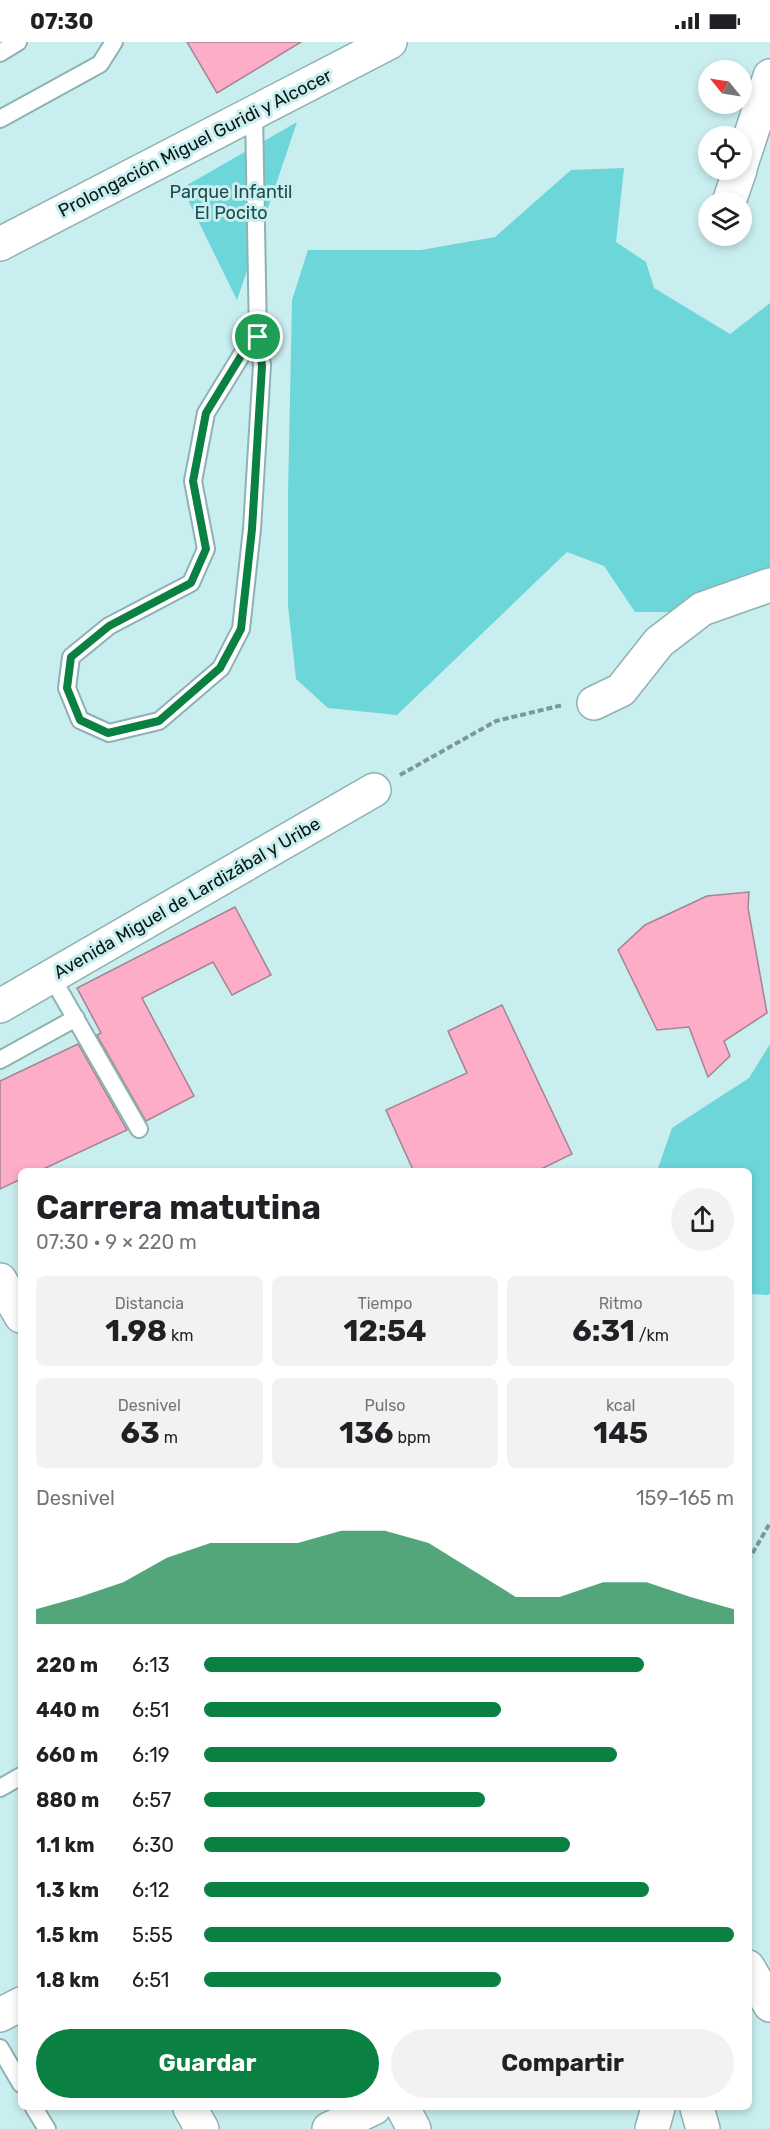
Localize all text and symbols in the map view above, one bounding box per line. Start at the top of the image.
text: 07:30 [30,8,93,35]
north arrow [698,60,752,114]
map controls [698,60,752,246]
street label: Prolongación Miguel Guridi y Alcocer [55,64,336,222]
button: locate [698,126,752,180]
park label: Parque Infantil El Pocito [170,181,292,224]
button: layers [698,192,752,246]
pin [232,311,283,362]
icon: arrive [241,320,274,353]
street label: Avenida Miguel de Lardizábal y Uribe [50,812,324,984]
text: Carrera matutina [36,1188,321,1227]
button: share [671,1188,734,1251]
text: 07:30 · 9 × 220 m [36,1230,197,1254]
text: Distancia [115,1294,184,1313]
text: Tiempo [357,1294,412,1313]
text: Ritmo [599,1294,643,1313]
text: 1.98 [105,1313,167,1349]
text: 12:54 [343,1313,427,1349]
text: 6:31 [572,1313,635,1349]
text: km [167,1326,193,1345]
text: /km [635,1326,669,1345]
text: Desnivel [118,1396,181,1415]
text: Pulso [364,1396,406,1415]
text: kcal [606,1396,635,1415]
text: 63 [121,1415,160,1451]
text: 136 [339,1415,394,1451]
text: 145 [593,1415,648,1451]
text: m [160,1428,178,1447]
text: bpm [394,1428,431,1447]
text: Desnivel [36,1486,115,1510]
text: 159–165 m [636,1486,734,1510]
text: 220 m [36,1653,98,1677]
text: 6:13 [132,1653,170,1677]
text: 440 m [36,1698,100,1722]
text: 6:51 [132,1698,169,1722]
text: 660 m [36,1743,98,1767]
text: 6:19 [132,1743,170,1767]
text: 880 m [36,1788,99,1812]
text: 6:57 [132,1788,171,1812]
text: 1.1 km [36,1833,95,1857]
text: 6:30 [132,1833,174,1857]
text: 1.3 km [36,1878,99,1902]
text: 6:12 [132,1878,169,1902]
text: 1.5 km [36,1923,99,1947]
text: 5:55 [132,1923,173,1947]
text: 1.8 km [36,1968,99,1992]
text: 6:51 [132,1968,169,1992]
button: Guardar [36,2029,379,2098]
button: Compartir [391,2029,734,2098]

